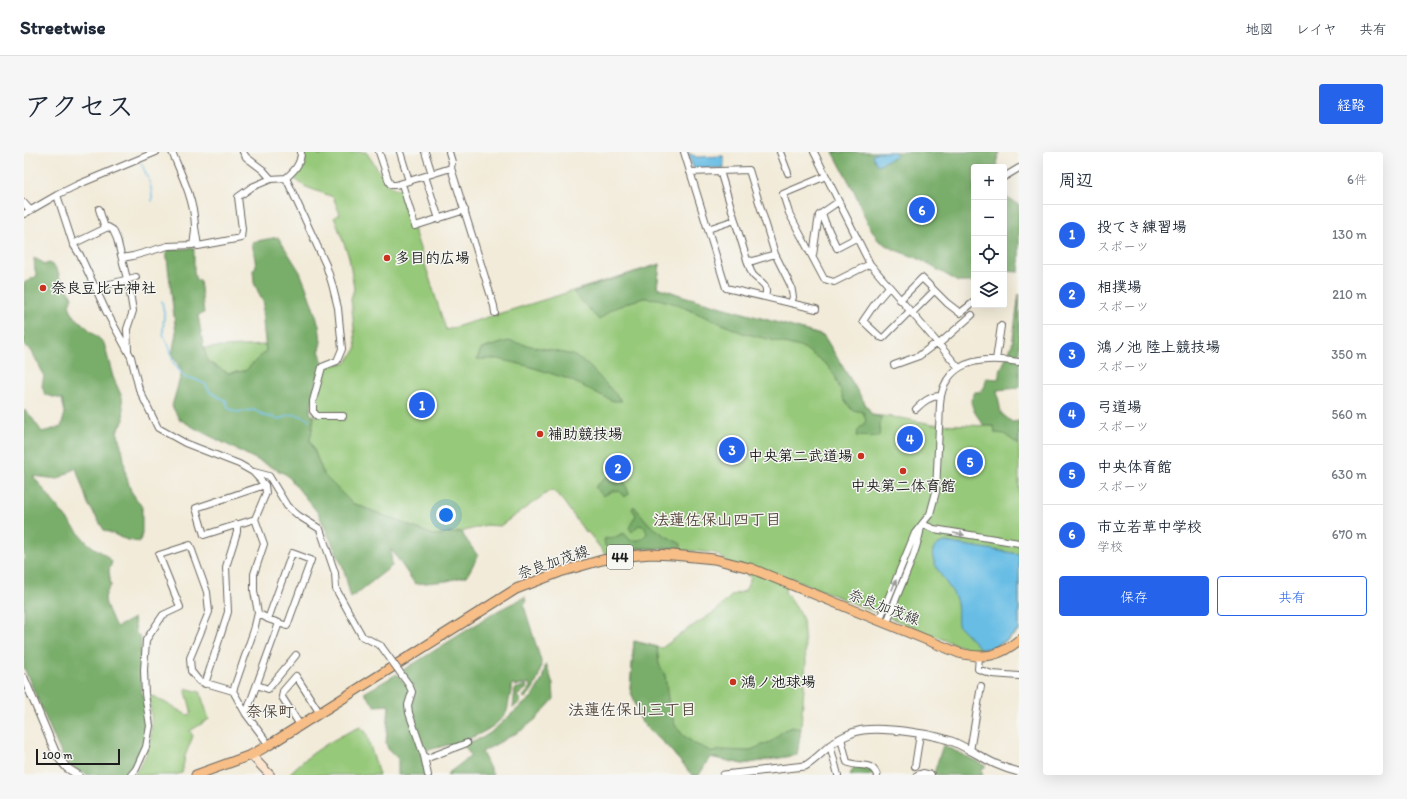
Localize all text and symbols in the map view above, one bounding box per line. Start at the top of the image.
text: Streetwise [20,16,106,39]
text: 地図 [1246,21,1274,38]
text: レイヤ [1296,21,1337,38]
text: 共有 [1359,21,1387,38]
button: 経路 [1319,84,1383,124]
text: アクセス [24,89,134,123]
map controls [971,164,1007,308]
button: + [971,164,1007,200]
text: 周辺 [1059,170,1093,190]
text: 6件 [1347,172,1367,187]
pin: 6 [909,195,935,225]
button: − [971,200,1007,236]
text: 投てき練習場 [1097,218,1187,236]
text: 1 [1069,227,1075,242]
text: 130 m [1332,227,1367,242]
button: locate [971,236,1007,272]
text: スポーツ [1097,239,1149,254]
place label: 多目的広場 [395,249,470,267]
marker: 多目的広場 [382,253,392,263]
button: layers [971,272,1007,308]
text: 相撲場 [1097,278,1142,296]
place label: 奈良豆比古神社 [51,279,156,297]
marker: 奈良豆比古神社 [38,283,48,293]
text: 2 [1069,287,1075,302]
text: 210 m [1332,287,1367,302]
text: スポーツ [1097,299,1149,314]
text: 鴻ノ池 陸上競技場 [1097,338,1220,356]
text: 3 [1068,347,1076,362]
text: 350 m [1331,347,1367,362]
text: スポーツ [1097,359,1149,374]
pin: 1 [409,390,435,420]
text: 弓道場 [1097,398,1142,416]
text: 4 [1068,407,1076,422]
text: 560 m [1331,407,1367,422]
text: スポーツ [1097,419,1149,434]
pin: 4 [897,424,923,454]
place label: 補助競技場 [548,425,623,443]
marker: 補助競技場 [535,429,545,439]
pin: 3 [719,435,745,465]
place label: 中央第二武道場 [748,447,853,465]
pin: 5 [957,447,983,477]
marker: 中央第二武道場 [856,451,866,461]
pin: 2 [605,453,631,483]
text: 中央体育館 [1097,458,1172,476]
marker: 中央第二体育館 [898,466,908,476]
text: 5 [1069,467,1075,482]
text: 630 m [1331,467,1367,482]
place label: 中央第二体育館 [850,477,956,495]
text: スポーツ [1097,479,1149,494]
your location [436,505,456,525]
district label: 法蓮佐保山四丁目 [653,510,781,529]
text: 市立若草中学校 [1097,518,1202,536]
text: 6 [1069,527,1075,542]
text: 670 m [1332,527,1367,542]
one-way arrow [953,531,965,537]
text: 学校 [1097,539,1123,554]
street label: 奈良加茂線 [515,541,591,583]
road number: 44 [607,545,633,569]
button: 保存 [1059,576,1209,616]
button: 共有 [1217,576,1367,616]
one-way arrow [891,579,897,590]
street label: 奈良加茂線 [846,585,922,629]
place label: 鴻ノ池球場 [741,673,816,691]
marker: 鴻ノ池球場 [728,677,738,687]
district label: 法蓮佐保山三丁目 [568,700,696,719]
district label: 奈保町 [246,702,294,721]
scale bar [36,747,120,766]
text: 100 m [42,749,72,762]

